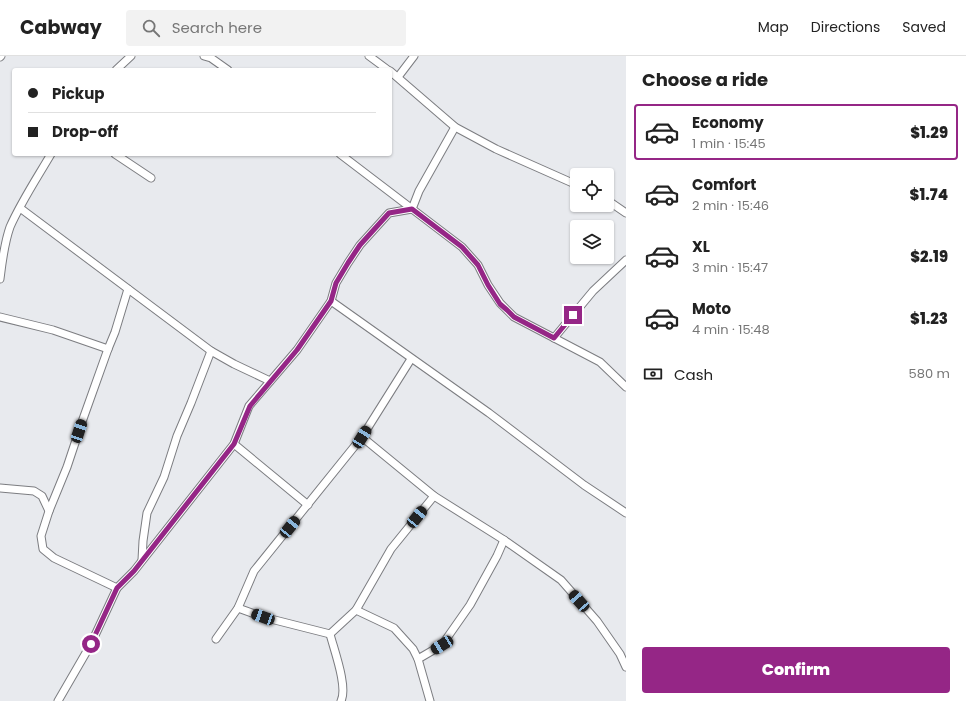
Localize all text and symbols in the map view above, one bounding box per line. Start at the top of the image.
search box [126,10,406,46]
text: Cabway [20,14,102,41]
icon: search [140,17,162,39]
text: Search here [172,17,262,38]
text: Map [758,17,789,37]
text: Directions [811,17,880,37]
text: Saved [902,17,946,37]
text: Choose a ride [642,67,768,92]
text: Pickup [52,83,104,104]
text: Economy [692,112,764,133]
icon: car [644,114,680,150]
text: Drop-off [52,121,118,142]
text: $1.29 [910,122,948,143]
text: 1 min · 15:45 [692,134,766,153]
map controls [570,168,614,264]
button: locate [570,168,614,212]
text: Comfort [692,174,756,195]
icon: car [644,176,680,212]
text: $1.74 [910,184,948,205]
text: 2 min · 15:46 [692,196,769,215]
button: layers [570,220,614,264]
text: XL [692,236,710,257]
icon: car [644,238,680,274]
text: $2.19 [910,246,948,267]
text: 3 min · 15:47 [692,258,768,277]
text: Moto [692,298,731,319]
icon: car [644,300,680,336]
route end [564,306,582,324]
text: $1.23 [910,308,948,329]
text: 4 min · 15:48 [692,320,770,339]
icon: cash [642,363,664,385]
text: Cash [674,364,713,385]
text: 580 m [909,364,950,383]
car [70,418,88,444]
car [351,424,373,450]
car [405,504,429,530]
car [278,514,302,540]
car [567,588,591,614]
car [250,607,276,627]
car [429,634,455,656]
route start [82,635,100,653]
button: Confirm [642,647,950,693]

